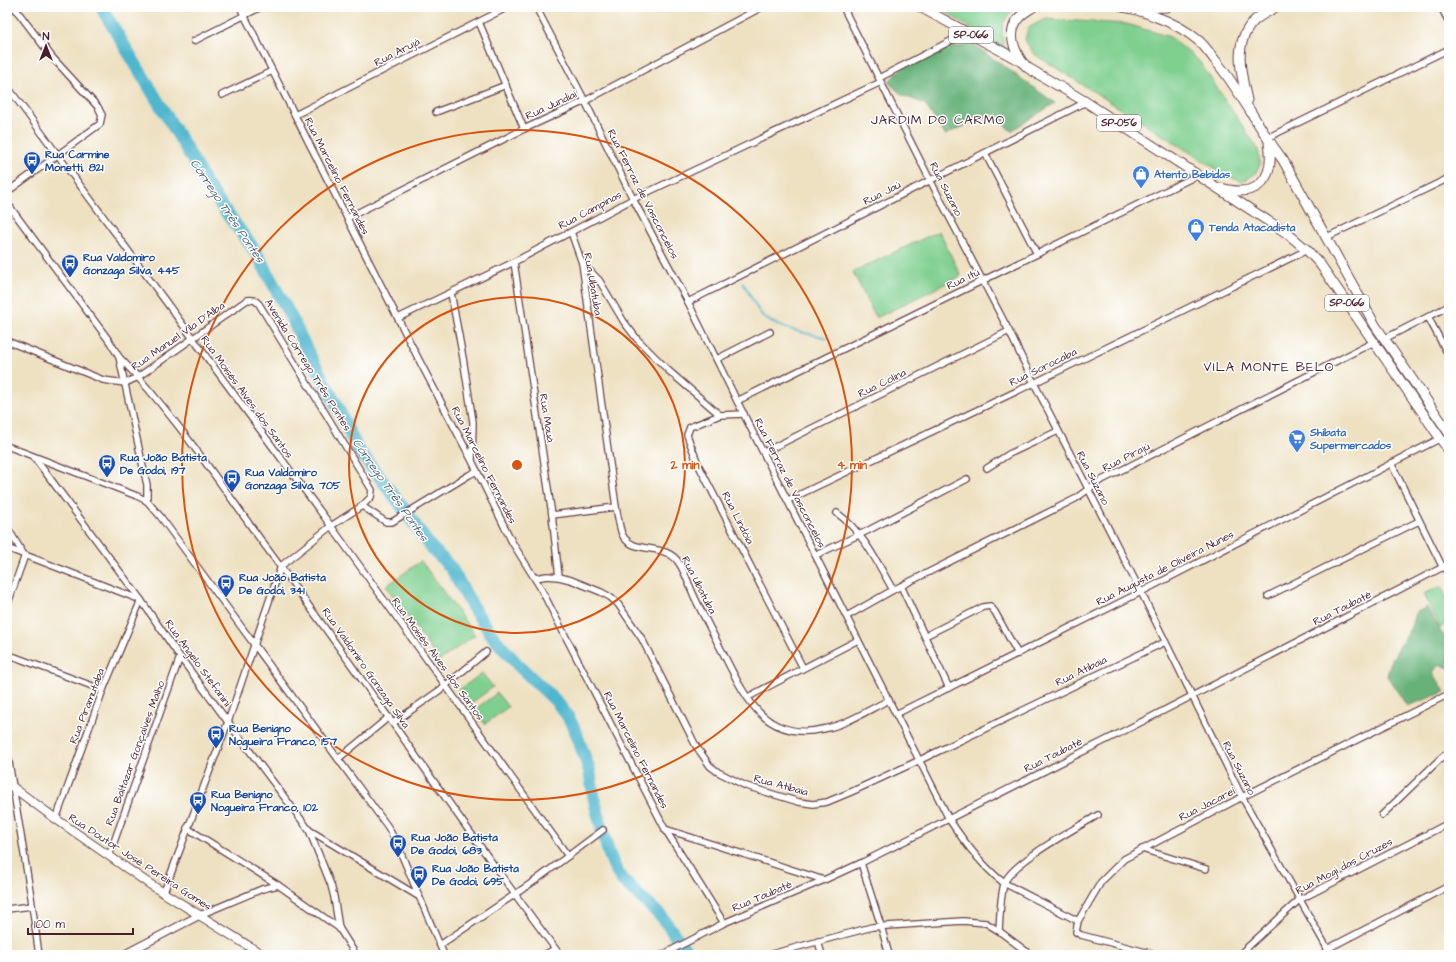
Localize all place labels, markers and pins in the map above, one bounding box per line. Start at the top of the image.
place label: Rua Carmine Monetti, 821 [45,147,110,175]
bus stop icon: Rua Carmine Monetti, 821 [22,150,42,175]
shop icon: Atento Bebidas [1131,164,1151,189]
place label: Atento Bebidas [1154,167,1231,182]
shop icon: Tenda Atacadista [1186,217,1206,242]
place label: Tenda Atacadista [1208,220,1296,235]
place label: Rua Valdomiro Gonzaga Silva, 445 [83,250,180,280]
bus stop icon: Rua Valdomiro Gonzaga Silva, 445 [60,253,80,278]
place label: Shibata Supermercados [1309,425,1392,454]
supermarket icon: Shibata Supermercados [1287,428,1307,453]
place label: Rua João Batista De Godoi, 197 [120,450,207,478]
bus stop icon: Rua João Batista De Godoi, 197 [97,453,117,478]
centre of rings [510,458,524,472]
place label: Rua Valdomiro Gonzaga Silva, 705 [245,465,341,495]
bus stop icon: Rua Valdomiro Gonzaga Silva, 705 [222,468,242,493]
place label: Rua João Batista De Godoi, 341 [239,570,326,598]
bus stop icon: Rua João Batista De Godoi, 341 [216,573,236,598]
place label: Rua Benigno Nogueira Franco, 157 [229,721,338,751]
bus stop icon: Rua Benigno Nogueira Franco, 157 [206,724,226,749]
place label: Rua Benigno Nogueira Franco, 102 [211,787,319,817]
bus stop icon: Rua Benigno Nogueira Franco, 102 [188,790,208,815]
place label: Rua João Batista De Godoi, 683 [411,830,498,858]
bus stop icon: Rua João Batista De Godoi, 683 [388,833,408,858]
place label: Rua João Batista De Godoi, 695 [432,861,519,889]
bus stop icon: Rua João Batista De Godoi, 695 [409,864,429,889]

